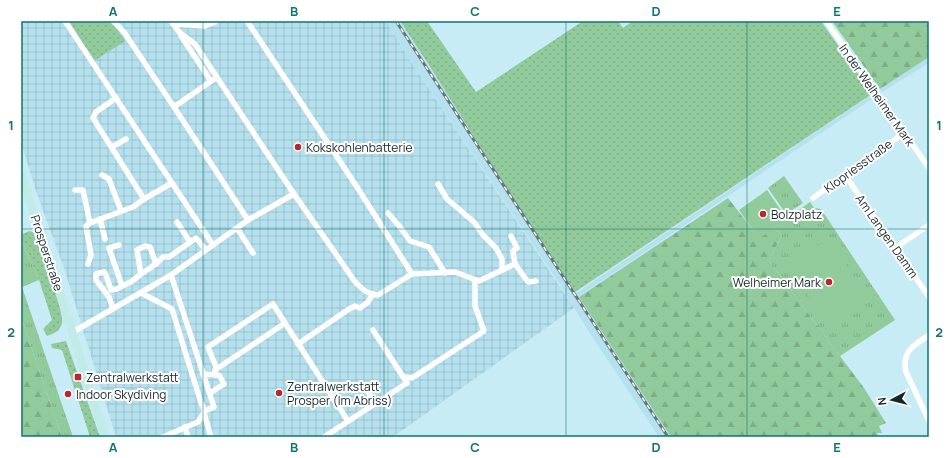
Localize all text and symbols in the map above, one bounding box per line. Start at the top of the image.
text: A [109,2,118,20]
text: B [290,2,298,20]
text: C [470,2,480,20]
text: D [651,2,661,20]
text: E [833,2,841,20]
street label: In der Welheimer Mark [835,40,919,150]
text: 1 [8,116,14,134]
text: 1 [936,116,942,134]
street label: Klopriesstraße [820,135,896,197]
place label: Kokskohlenbatterie [306,139,413,156]
marker: Kokskohlenbatterie [293,142,303,152]
street label: Am Langen Damm [852,191,922,281]
place label: Bolzplatz [771,206,822,223]
marker: Bolzplatz [758,209,768,219]
street label: Prosperstraße [27,213,67,293]
place label: Welheimer Mark [733,274,822,291]
marker: Welheimer Mark [824,277,834,287]
text: 2 [7,323,15,341]
text: 2 [935,323,943,341]
place label: Zentralwerkstatt [86,369,179,386]
marker: Zentralwerkstatt [73,372,83,382]
place label: Zentralwerkstatt Prosper (Im Abriss) [287,378,392,409]
north arrow [872,380,912,420]
place label: Indoor Skydiving [76,386,166,403]
marker: Zentralwerkstatt Prosper (Im Abriss) [274,388,284,398]
marker: Indoor Skydiving [63,389,73,399]
text: N [874,396,890,406]
text: A [109,438,118,456]
text: B [290,438,298,456]
text: C [470,438,480,456]
text: D [651,438,661,456]
text: E [833,438,841,456]

